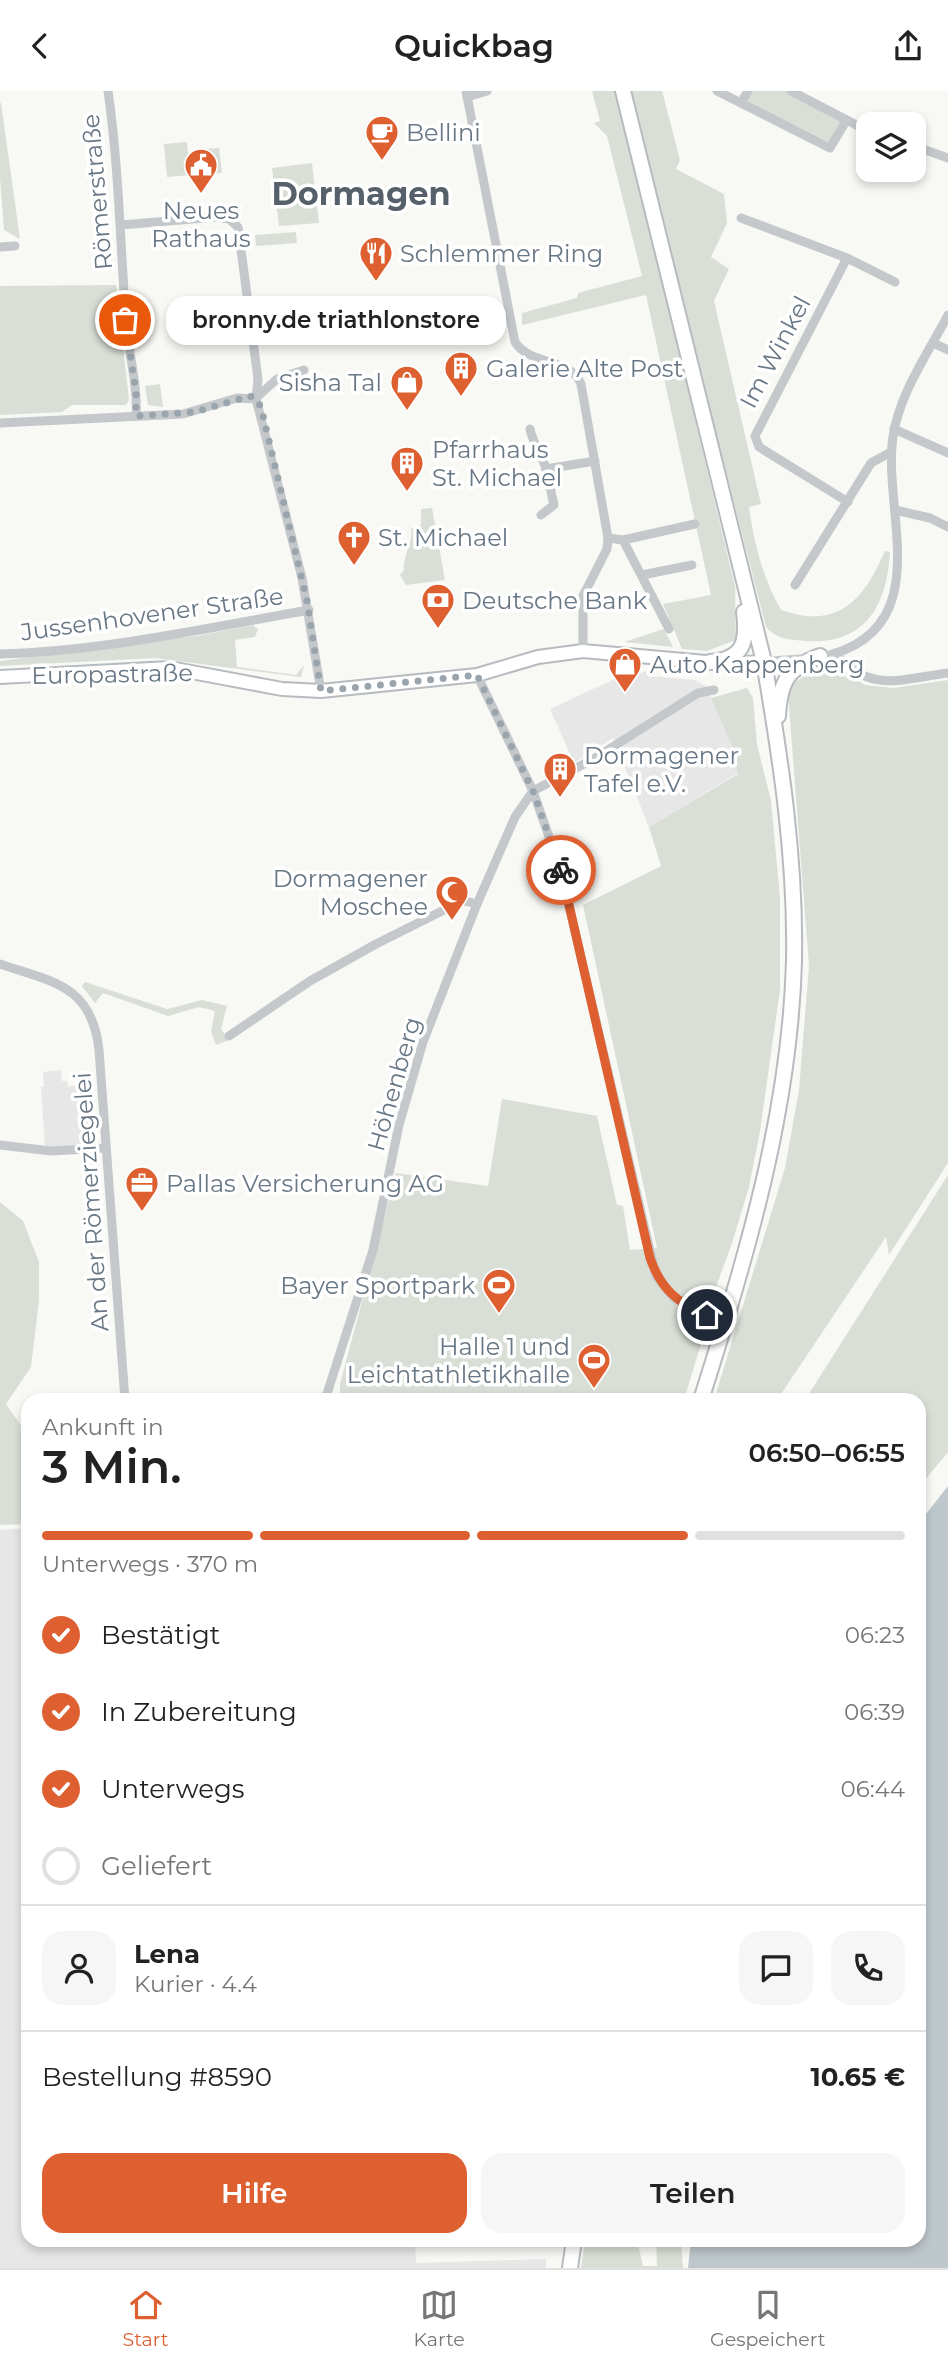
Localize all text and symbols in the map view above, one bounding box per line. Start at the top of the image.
text: Quickbag [394,26,554,65]
icon: back [21,27,59,65]
icon: share [889,27,927,65]
map controls [856,112,926,182]
button: layers [856,112,926,182]
street label: Römerstraße [76,113,118,271]
cafe icon: Bellini [363,113,401,162]
place label: Bellini [406,118,481,147]
public building icon: Neues Rathaus [182,146,220,195]
district label: Dormagen [271,174,451,213]
place label: Neues Rathaus [151,196,251,253]
restaurant icon: Schlemmer Ring [357,234,395,283]
place label: Schlemmer Ring [400,239,603,268]
pin [95,290,155,350]
street label: Im Winkel [733,291,817,413]
callout: bronny.de triathlonstore [167,295,506,345]
icon: bag [106,301,144,339]
text: bronny.de triathlonstore [192,306,480,334]
building icon: Galerie Alte Post [442,349,480,398]
place label: Galerie Alte Post [486,354,684,383]
shop icon: Sisha Tal [388,363,426,412]
place label: Sisha Tal [279,368,382,397]
place label: Pfarrhaus St. Michael [432,435,562,492]
building icon: Pfarrhaus St. Michael [388,444,426,493]
church icon: St. Michael [335,518,373,567]
place label: St. Michael [378,523,508,552]
street label: Jussenhovener Straße [18,581,285,647]
bank icon: Deutsche Bank [419,581,457,630]
place label: Deutsche Bank [462,586,648,615]
shop icon: Auto Kappenberg [606,645,644,694]
place label: Auto Kappenberg [650,650,864,679]
street label: Europastraße [31,658,193,690]
place label: Dormagener Tafel e.V. [584,741,739,798]
building icon: Dormagener Tafel e.V. [541,750,579,799]
courier [526,835,596,905]
icon: bike [542,851,580,889]
place label: Dormagener Moschee [273,864,428,921]
mosque icon: Dormagener Moschee [433,873,471,922]
street label: Höhenberg [361,1014,427,1154]
street label: An der Römerziegelei [67,1071,115,1333]
office icon: Pallas Versicherung AG [123,1164,161,1213]
place label: Pallas Versicherung AG [166,1169,444,1198]
sports icon: Bayer Sportpark [480,1266,518,1315]
place label: Bayer Sportpark [280,1271,476,1300]
pin [677,1285,737,1345]
icon: home [688,1296,726,1334]
place label: Halle 1 und Leichtathletikhalle [347,1332,570,1389]
sports icon: Halle 1 und Leichtathletikhalle [575,1341,613,1390]
text: Ankunft in [42,1413,163,1441]
text: 06:50–06:55 [749,1437,905,1469]
text: 3 Min. [42,1438,181,1495]
text: Unterwegs · 370 m [42,1550,258,1578]
icon: check [42,1616,80,1654]
text: Bestätigt [101,1619,220,1651]
text: 06:23 [845,1621,905,1649]
icon: check [42,1693,80,1731]
text: In Zubereitung [101,1696,297,1728]
text: 06:39 [844,1698,905,1726]
icon: check [42,1770,80,1808]
text: Unterwegs [101,1773,244,1805]
text: 06:44 [840,1775,905,1803]
text: Geliefert [101,1850,212,1882]
button: person [42,1931,116,2005]
button: chat [739,1931,813,2005]
button: phone [831,1931,905,2005]
text: Lena [134,1938,200,1970]
text: Kurier · 4.4 [134,1970,257,1998]
text: Bestellung #8590 [42,2061,272,2093]
text: 10.65 € [811,2061,905,2093]
button: Hilfe [42,2153,467,2233]
button: Teilen [481,2153,905,2233]
tab: Start [123,2286,168,2351]
tab: Karte [414,2286,465,2351]
tab: Gespeichert [710,2286,825,2351]

